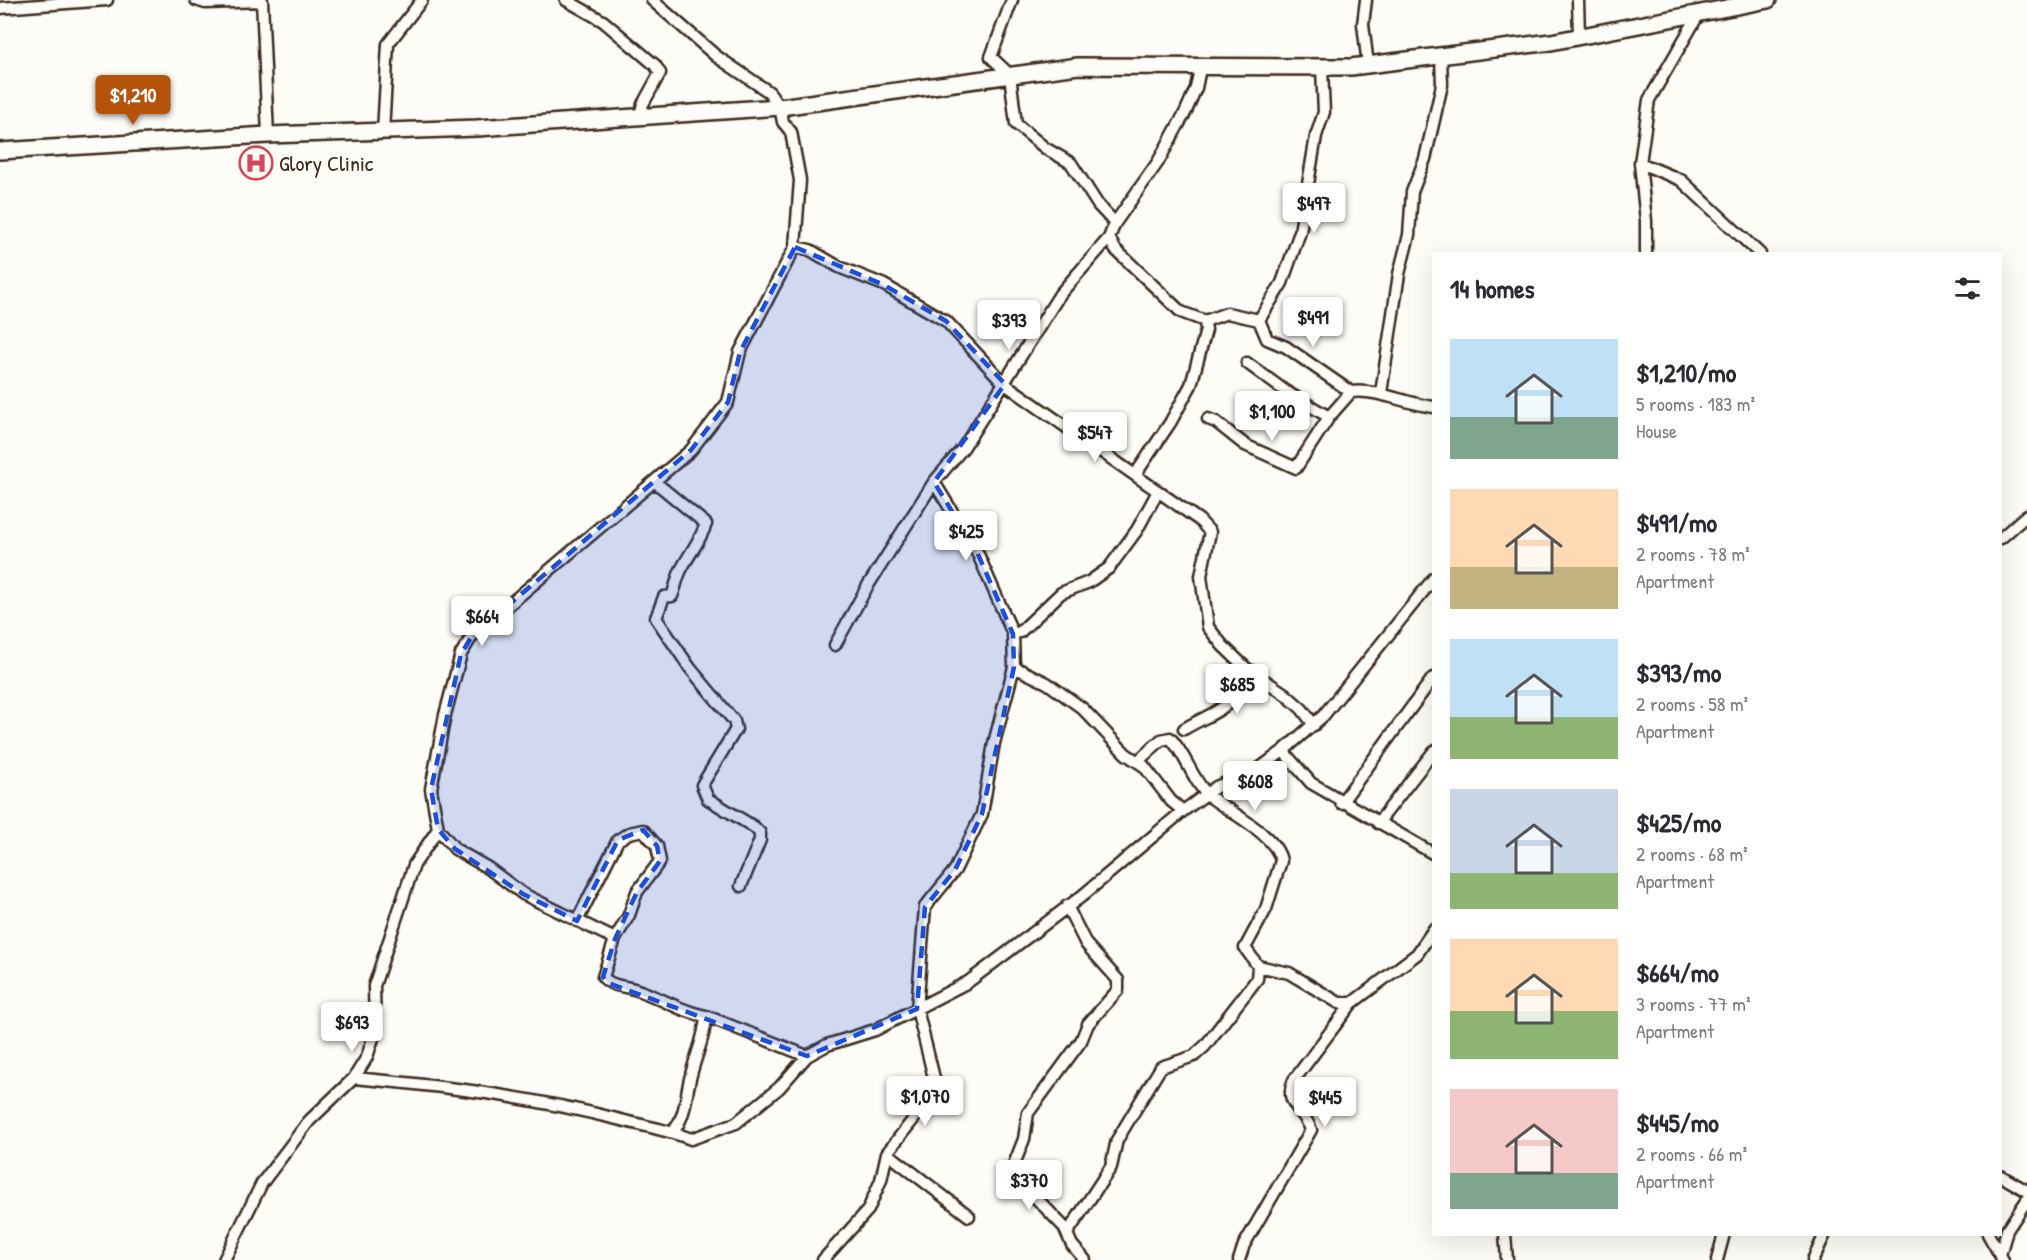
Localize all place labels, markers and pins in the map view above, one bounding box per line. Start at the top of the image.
pin: $1,210 [84,75,182,126]
hospital icon: Glory Clinic [238,145,274,181]
place label: Glory Clinic [279,148,374,178]
pin: $497 [1278,183,1350,234]
pin: $491 [1277,297,1349,348]
pin: $393 [973,300,1045,351]
pin: $1,100 [1223,391,1321,442]
pin: $547 [1059,412,1131,463]
pin: $425 [930,511,1002,562]
pin: $664 [446,596,518,647]
pin: $685 [1201,664,1273,715]
pin: $608 [1219,761,1291,812]
pin: $693 [316,1002,388,1053]
pin: $1,070 [876,1076,974,1127]
pin: $445 [1289,1077,1361,1128]
pin: $370 [993,1160,1065,1211]

